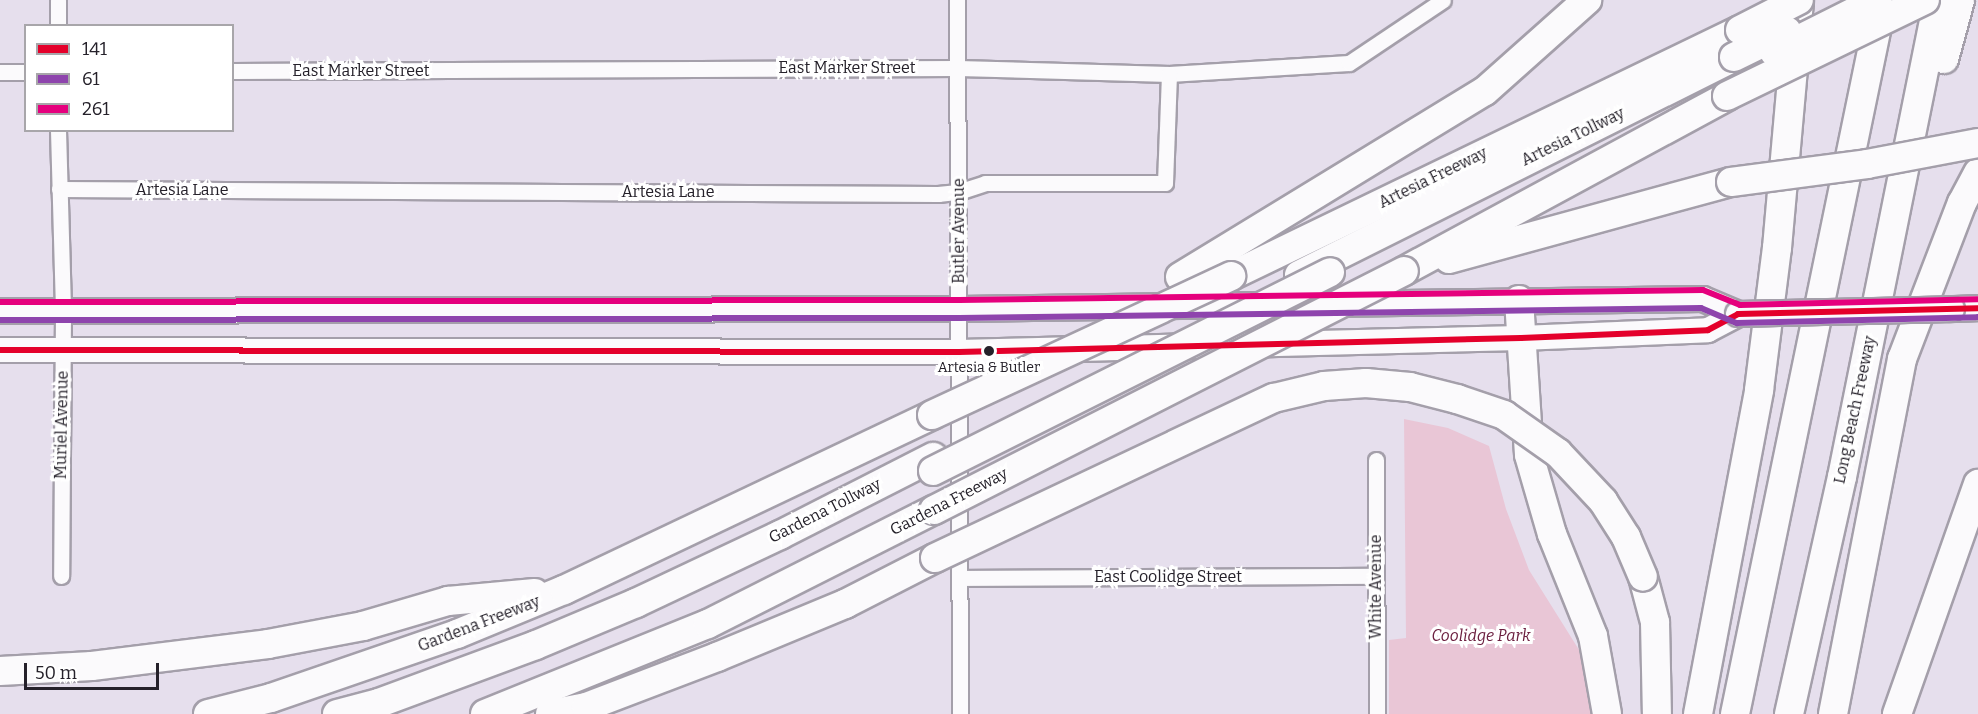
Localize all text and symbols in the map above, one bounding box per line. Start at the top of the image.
legend [24,24,234,132]
text: 141 [82,38,107,60]
street label: East Marker Street [778,58,916,78]
street label: East Marker Street [292,61,430,81]
text: 61 [82,68,100,90]
text: 261 [82,98,109,120]
street label: Artesia Tollway [1518,104,1628,170]
street label: Artesia Freeway [1376,143,1490,213]
street label: Butler Avenue [949,178,969,284]
street label: Artesia Lane [136,180,228,200]
street label: Artesia Lane [622,182,714,202]
street label: Long Beach Freeway [1830,334,1880,486]
marker: Artesia & Butler [983,345,995,357]
place label: Artesia & Butler [938,360,1040,376]
street label: Muriel Avenue [51,371,73,479]
street label: Gardena Freeway [887,464,1011,540]
street label: Gardena Tollway [766,474,884,548]
street label: White Avenue [1366,535,1386,639]
street label: East Coolidge Street [1094,567,1242,587]
street label: Gardena Freeway [415,592,543,656]
park label: Coolidge Park [1431,626,1531,646]
scale bar [27,651,162,689]
text: 50 m [35,662,77,684]

